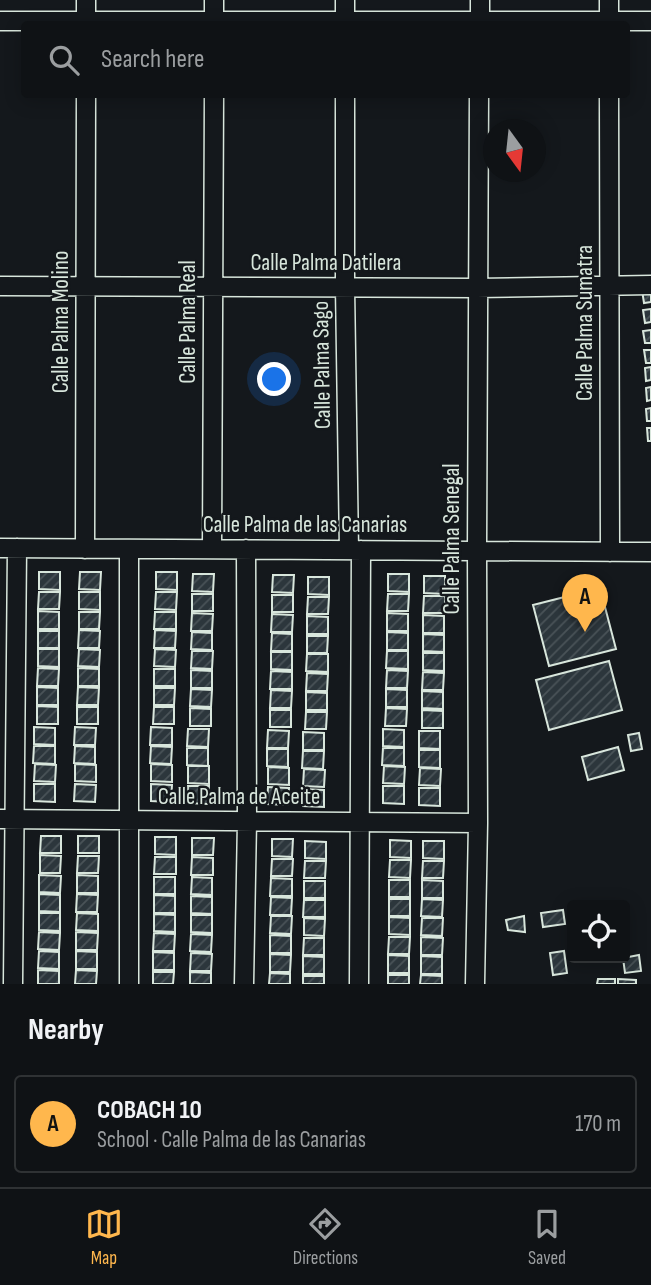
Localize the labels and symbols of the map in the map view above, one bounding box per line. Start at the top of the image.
north arrow [483,119,546,182]
street label: Calle Palma Sumatra [571,245,599,401]
street label: Calle Palma Datilera [251,249,401,277]
street label: Calle Palma Molino [47,251,75,393]
street label: Calle Palma Real [174,260,202,384]
street label: Calle Palma Sago [307,301,337,429]
your location [257,362,291,396]
street label: Calle Palma Senegal [438,463,466,615]
street label: Calle Palma de las Canarias [203,511,407,539]
pin: A [562,574,608,632]
street label: Calle Palma de Aceite [158,783,320,811]

